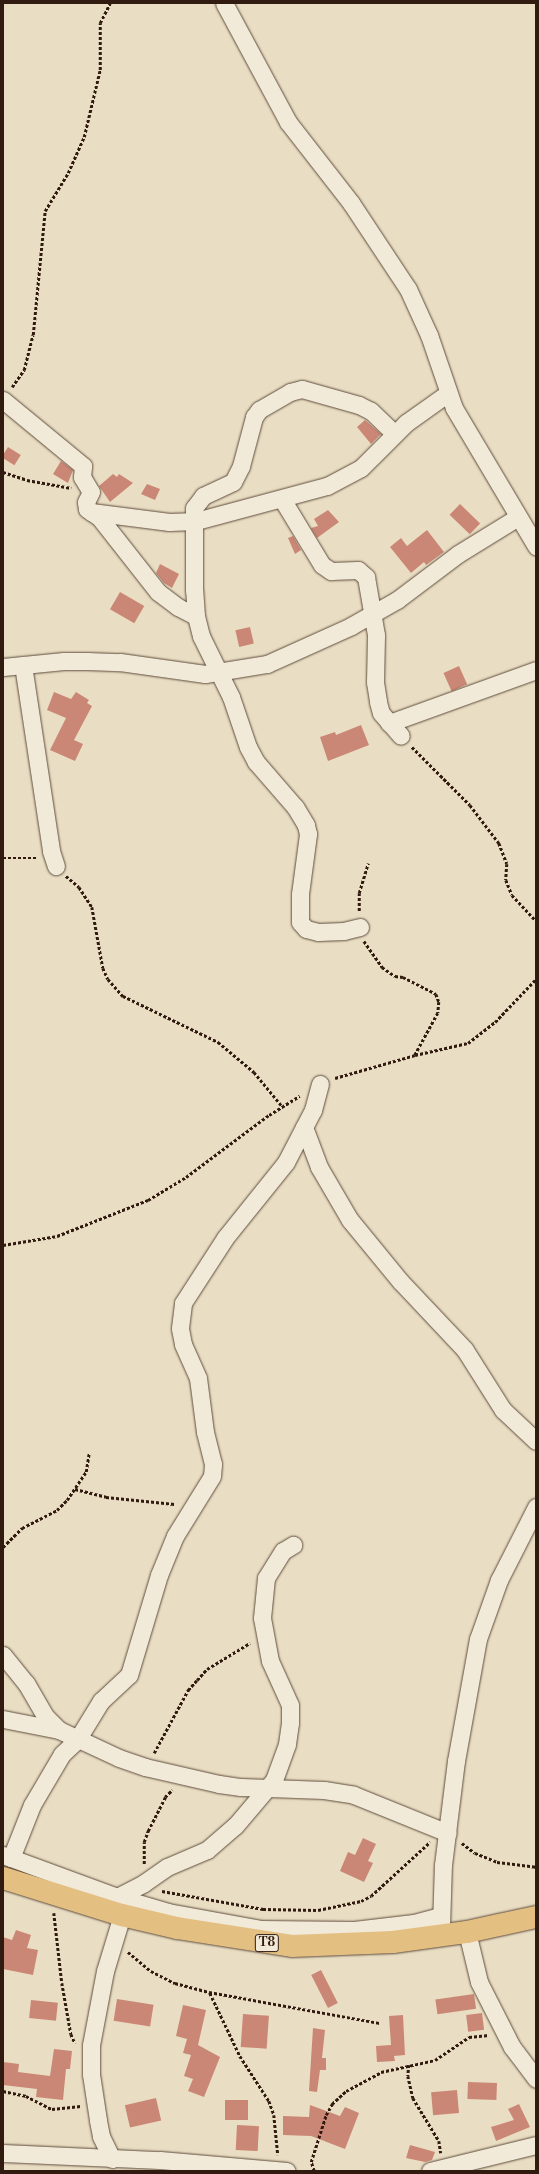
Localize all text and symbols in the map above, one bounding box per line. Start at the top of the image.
road number: T8 [254,1933,280,1953]

